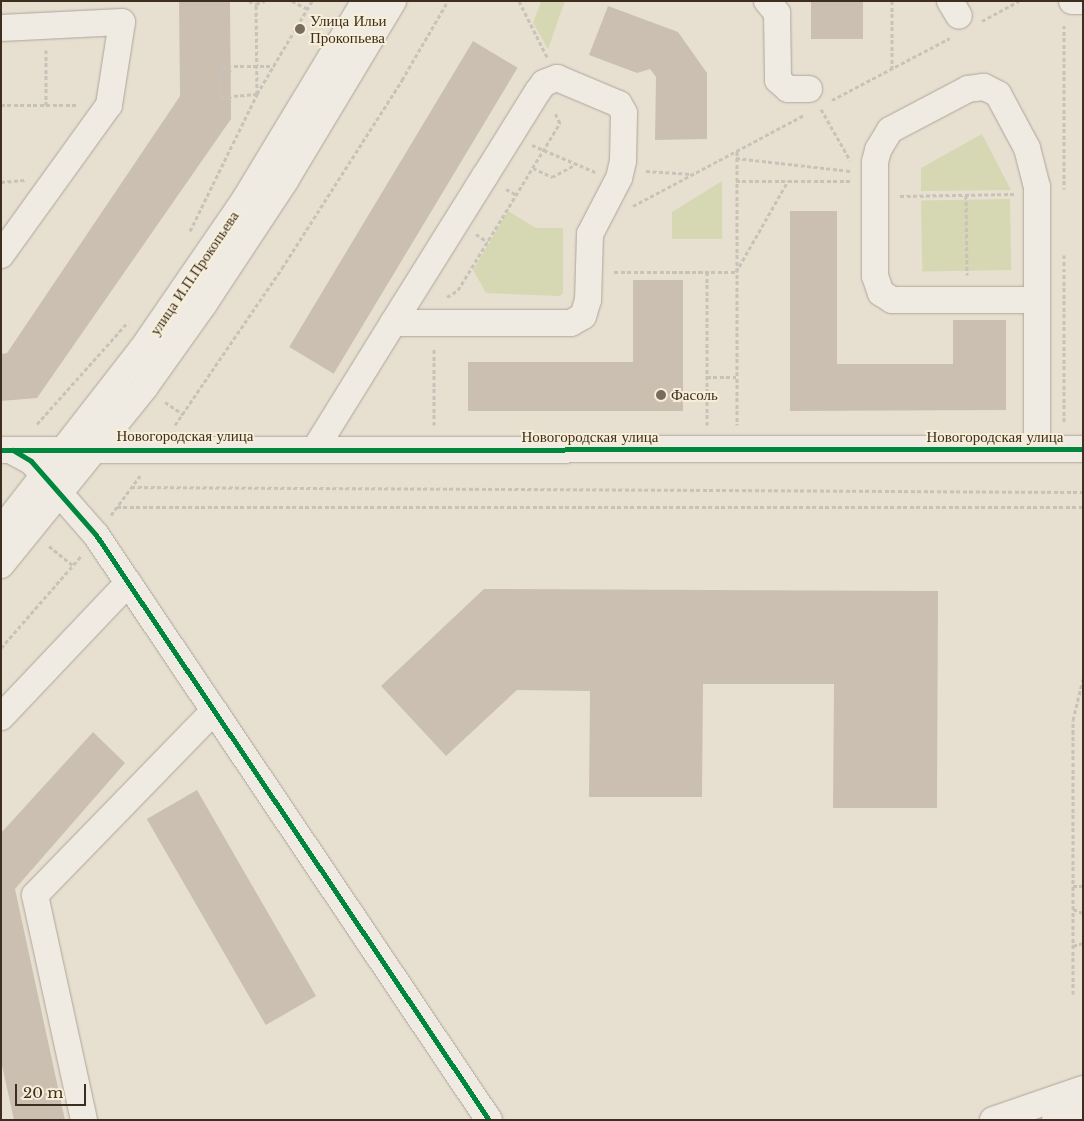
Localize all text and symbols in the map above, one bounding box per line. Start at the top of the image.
place label: Улица Ильи Прокопьева [310,11,387,46]
marker: Улица Ильи Прокопьева [294,23,306,35]
street label: улица И.П.Прокопьева [146,207,242,339]
place label: Фасоль [671,386,718,404]
marker: Фасоль [655,389,667,401]
street label: Новогородская улица [117,427,253,445]
street label: Новогородская улица [522,428,658,446]
street label: Новогородская улица [927,428,1063,446]
scale bar [18,1074,89,1106]
text: 20 m [23,1083,63,1102]

